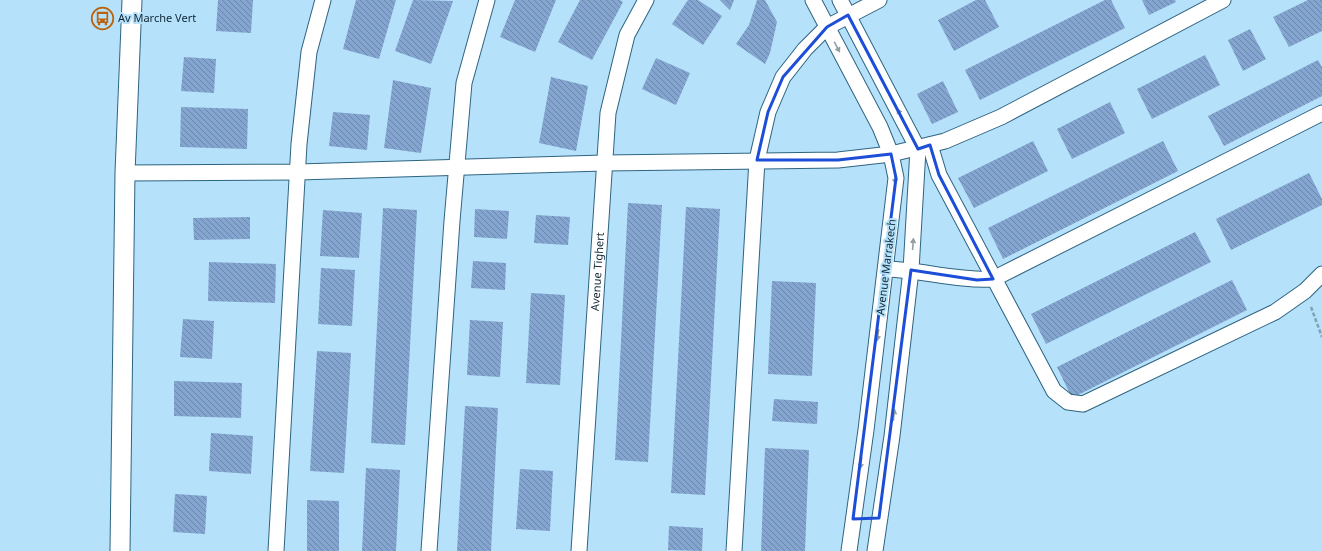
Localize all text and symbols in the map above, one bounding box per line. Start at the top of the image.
bus stop icon: Av Marche Vert [89,5,115,31]
place label: Av Marche Vert [118,10,196,25]
one-way arrow [834,41,840,53]
one-way arrow [896,108,903,120]
one-way arrow [892,172,898,185]
street label: Avenue Marrakech [872,218,899,316]
street label: Avenue Tighert [587,232,607,311]
one-way arrow [910,238,917,251]
one-way arrow [875,328,881,341]
one-way arrow [891,409,898,421]
one-way arrow [858,457,864,469]

